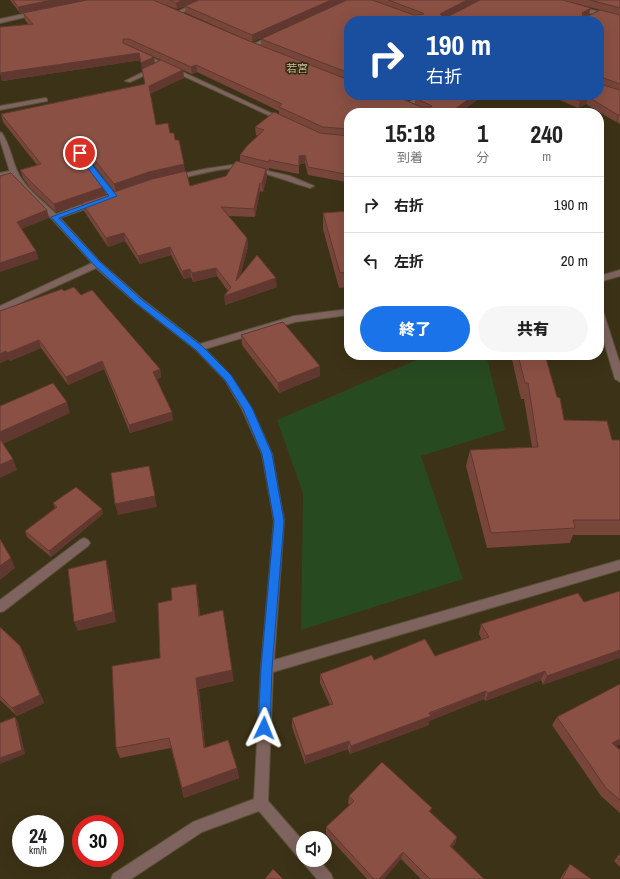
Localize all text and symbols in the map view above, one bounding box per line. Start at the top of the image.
text: 190 m [426,26,491,64]
icon: right [360,32,412,84]
district label: 若宮 [286,61,308,75]
text: 右折 [426,64,462,89]
text: 15:18 [385,117,435,149]
text: 1 [477,117,488,149]
text: 240 [530,118,563,150]
pin [63,136,97,170]
icon: arrive [69,142,91,164]
text: m [542,148,551,165]
text: 到着 [397,149,423,166]
text: 分 [476,149,489,166]
icon: right [360,194,382,216]
text: 190 m [554,194,588,215]
text: 右折 [394,195,424,216]
icon: left [360,250,382,272]
text: 20 m [561,250,588,271]
text: 左折 [394,251,424,272]
button: 終了 [360,306,470,352]
button: 共有 [478,306,588,352]
position arrow [243,707,285,749]
speed limit sign: 30 [72,815,124,867]
text: 24 [29,822,47,849]
map controls [296,831,332,867]
button: sound [296,831,332,867]
text: km/h [29,844,47,857]

